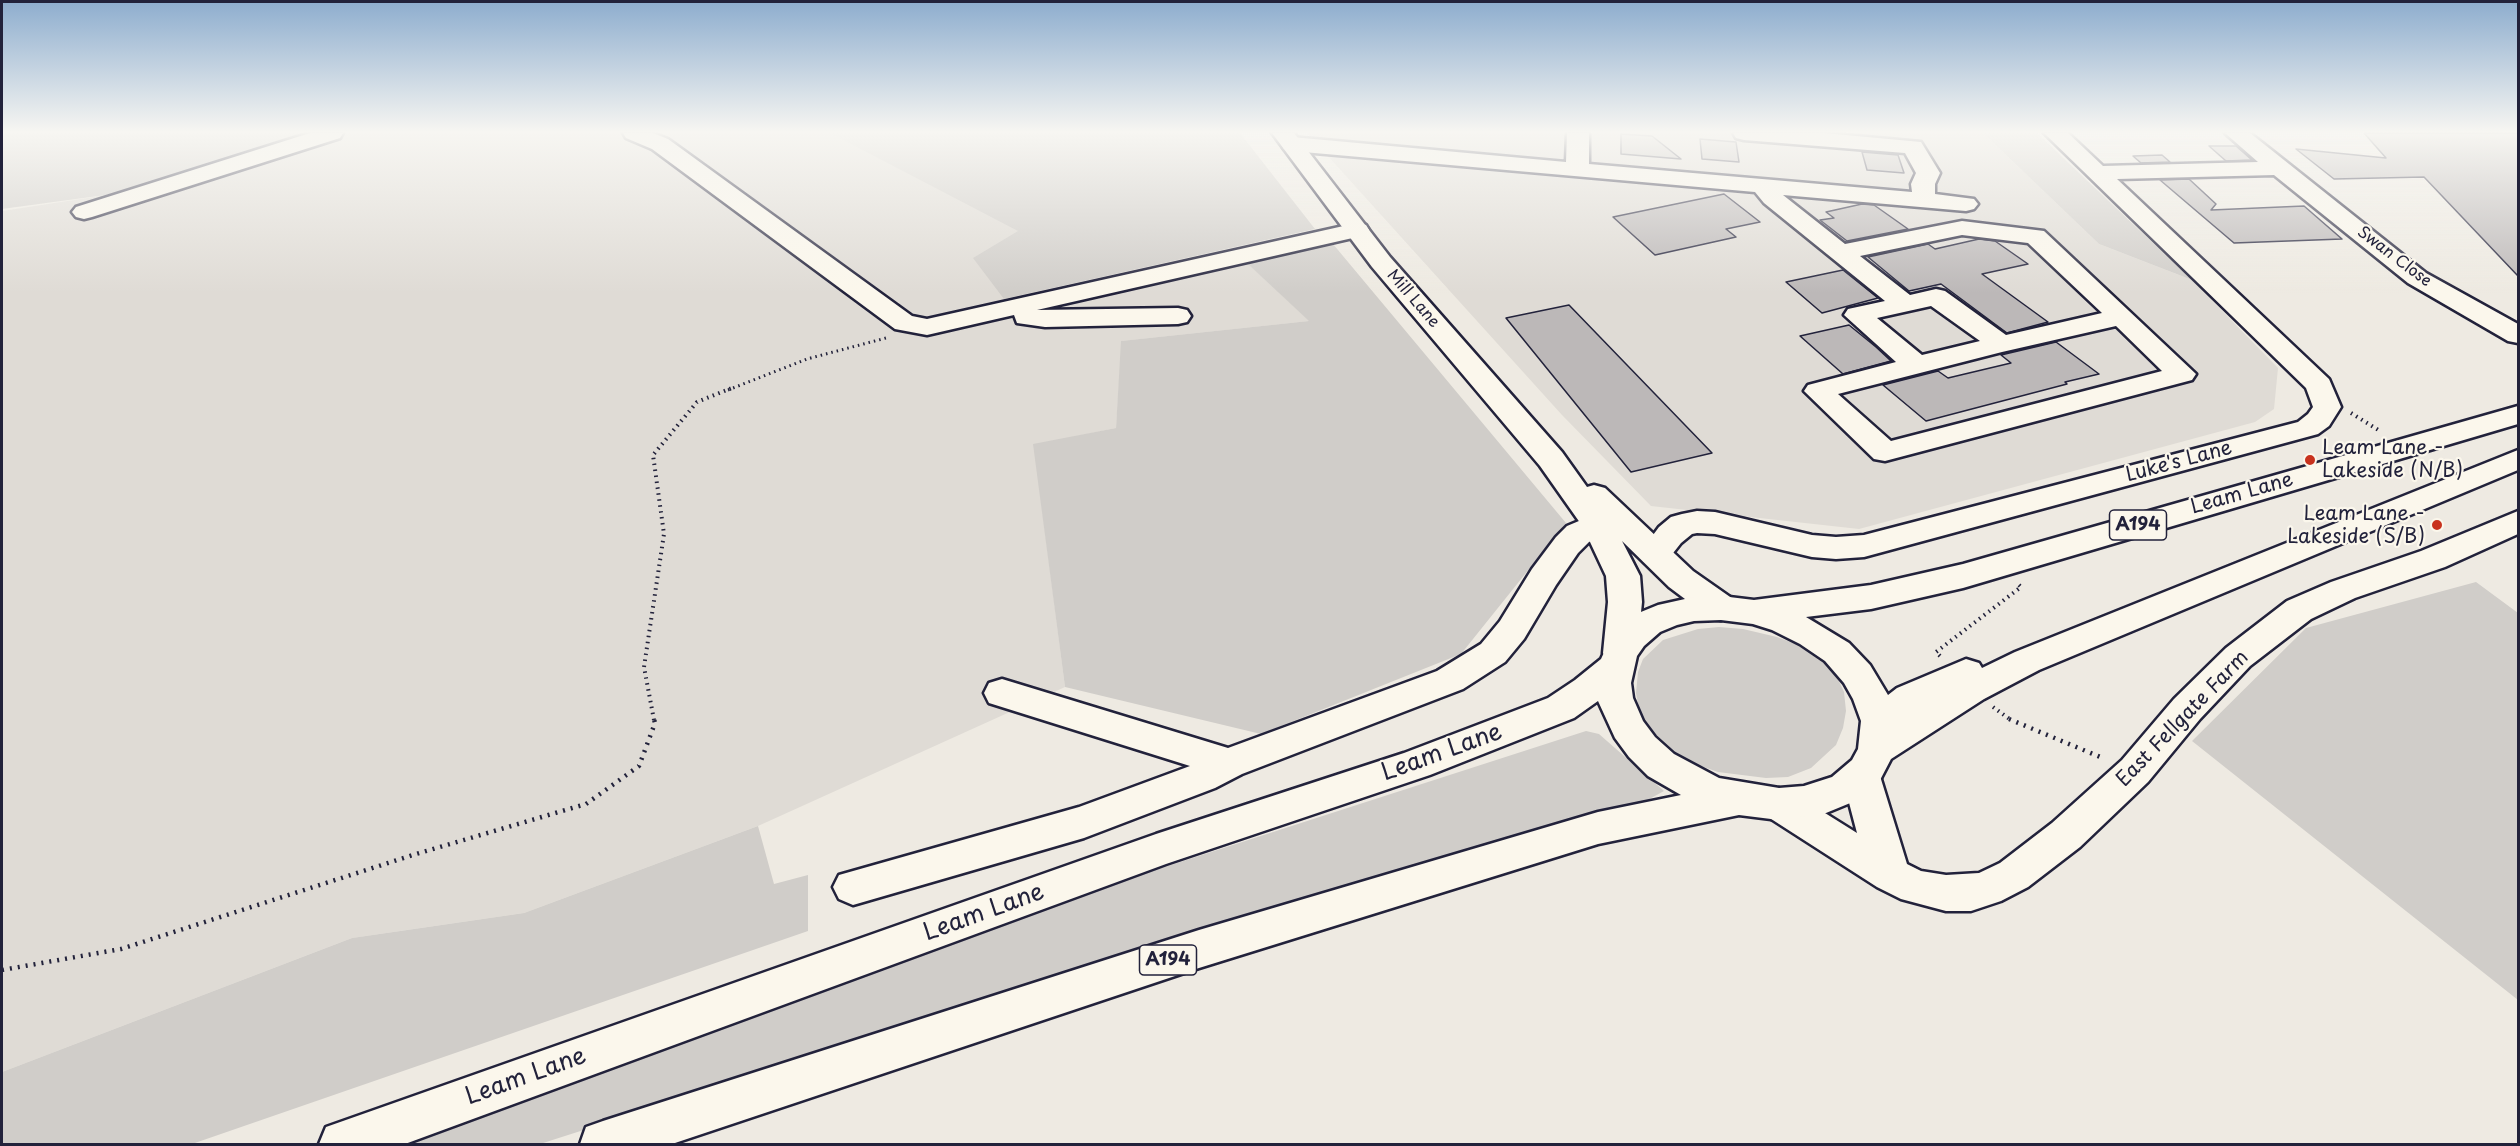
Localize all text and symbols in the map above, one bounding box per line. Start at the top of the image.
street label: Swan Close [2353,223,2435,291]
street label: Mill Lane [1383,266,1443,332]
street label: Luke's Lane [2123,436,2235,488]
place label: Leam Lane - Lakeside (N/B) [2322,436,2463,483]
marker: Leam Lane - Lakeside (N/B) [2303,453,2317,467]
street label: Leam Lane [2188,468,2296,520]
place label: Leam Lane - Lakeside (S/B) [2287,502,2425,549]
road number: A194 [2110,510,2166,540]
marker: Leam Lane - Lakeside (S/B) [2430,518,2444,532]
street label: East Fellgate Farm [2112,646,2254,792]
street label: Leam Lane [1378,718,1506,788]
street label: Leam Lane [920,878,1048,948]
road number: A194 [1140,945,1196,975]
street label: Leam Lane [462,1042,590,1112]

